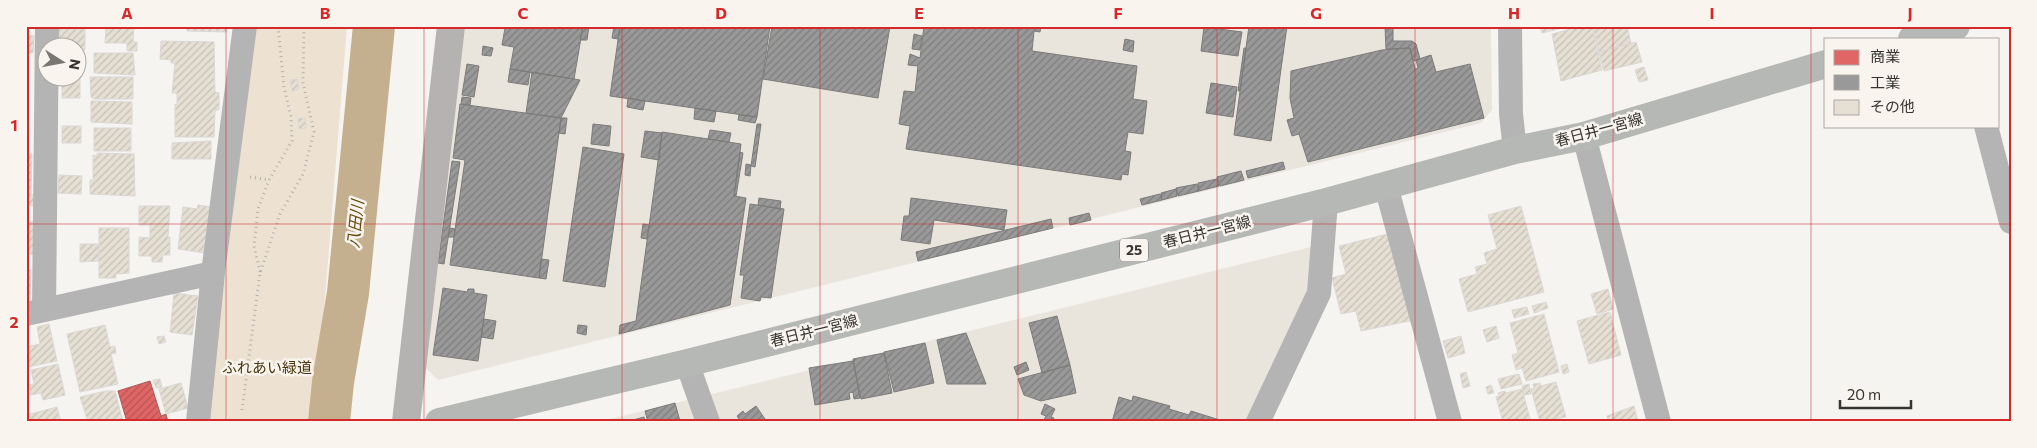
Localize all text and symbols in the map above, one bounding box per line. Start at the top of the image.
text: A [121,3,133,22]
text: B [320,3,331,22]
text: C [518,3,529,22]
text: D [715,3,727,22]
text: E [914,3,924,22]
text: F [1113,3,1123,22]
text: G [1310,3,1322,22]
text: H [1508,3,1520,22]
text: I [1709,3,1715,22]
text: J [1907,3,1913,22]
north arrow [38,38,88,88]
legend [1824,38,2000,128]
text: 商業 [1870,47,1900,65]
text: N [66,58,85,71]
text: 工業 [1870,73,1900,91]
text: その他 [1870,97,1915,115]
street label: 春日井一宮線 [1553,109,1645,149]
text: 1 [10,115,18,134]
water label: 八田川 [343,197,367,249]
street label: 春日井一宮線 [1161,211,1253,251]
road number: 25 [1120,238,1148,262]
street label: 春日井一宮線 [768,310,860,350]
text: 2 [9,312,19,331]
park label: ふれあい緑道 [222,358,312,376]
scale bar [1840,378,1911,410]
text: 20 m [1847,385,1881,403]

